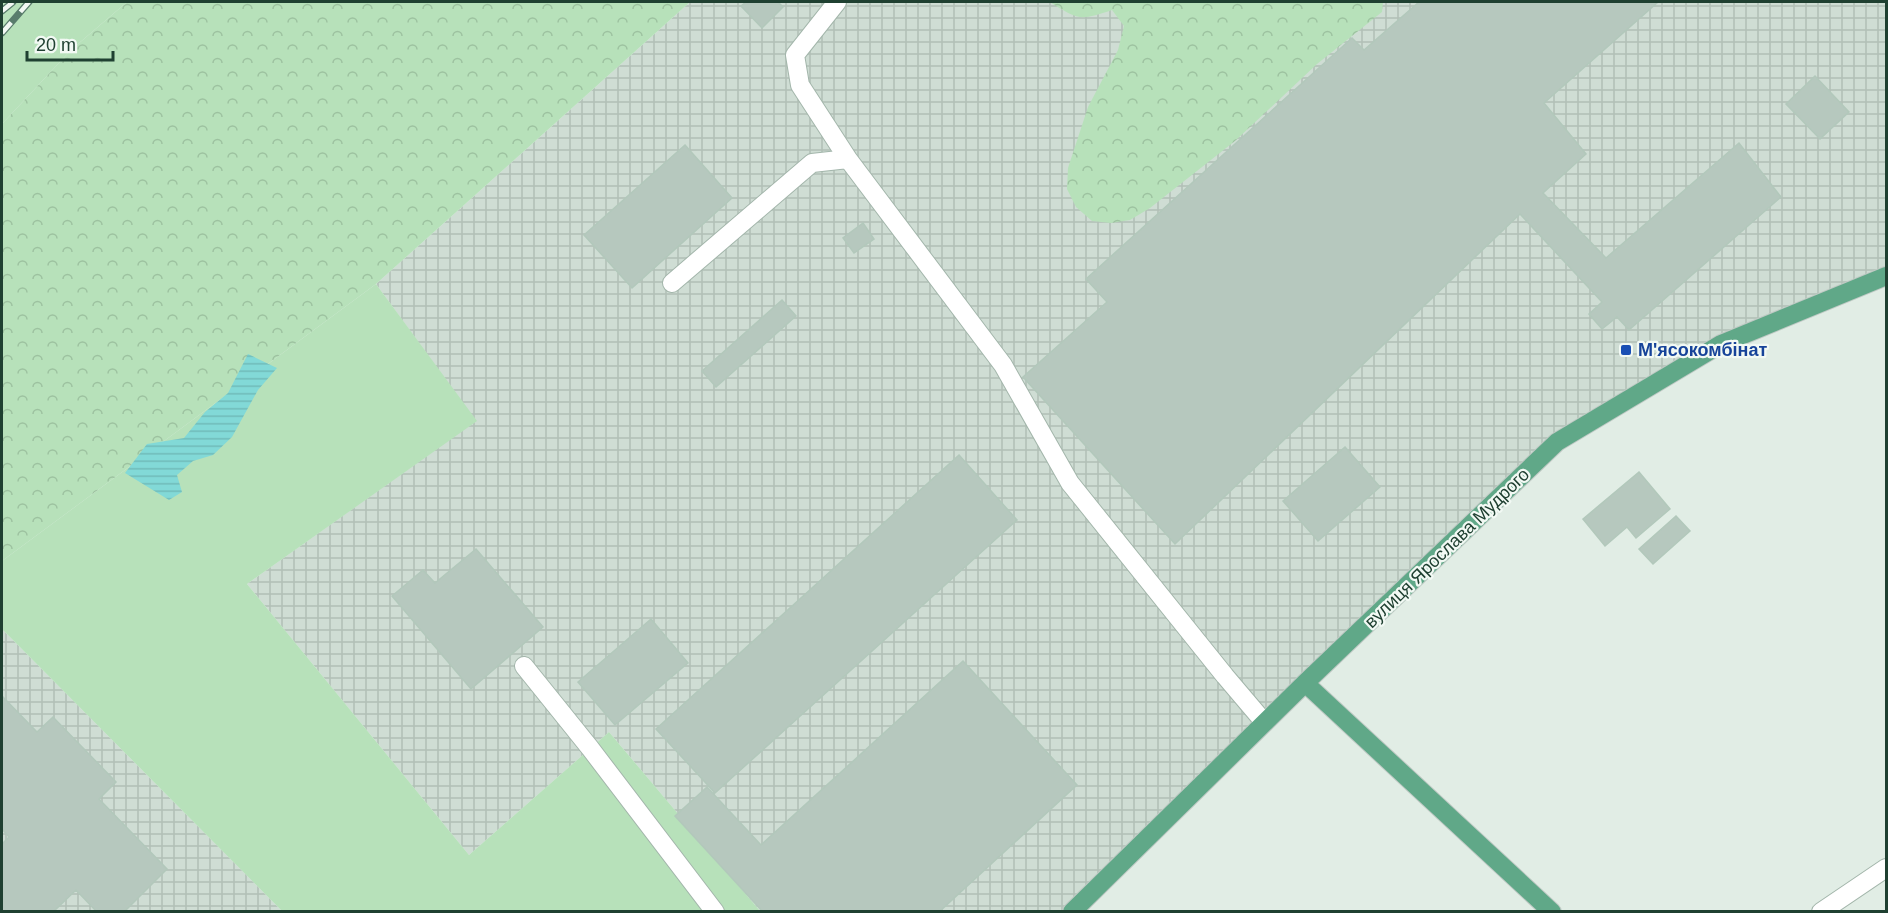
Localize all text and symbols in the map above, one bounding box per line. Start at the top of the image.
scale bar [27,24,112,62]
text: 20 m [36,35,76,55]
place label: М'ясокомбінат [1638,340,1767,360]
marker: М'ясокомбінат [1619,343,1633,357]
street label: вулиця Ярослава Мудрого [1361,464,1533,632]

